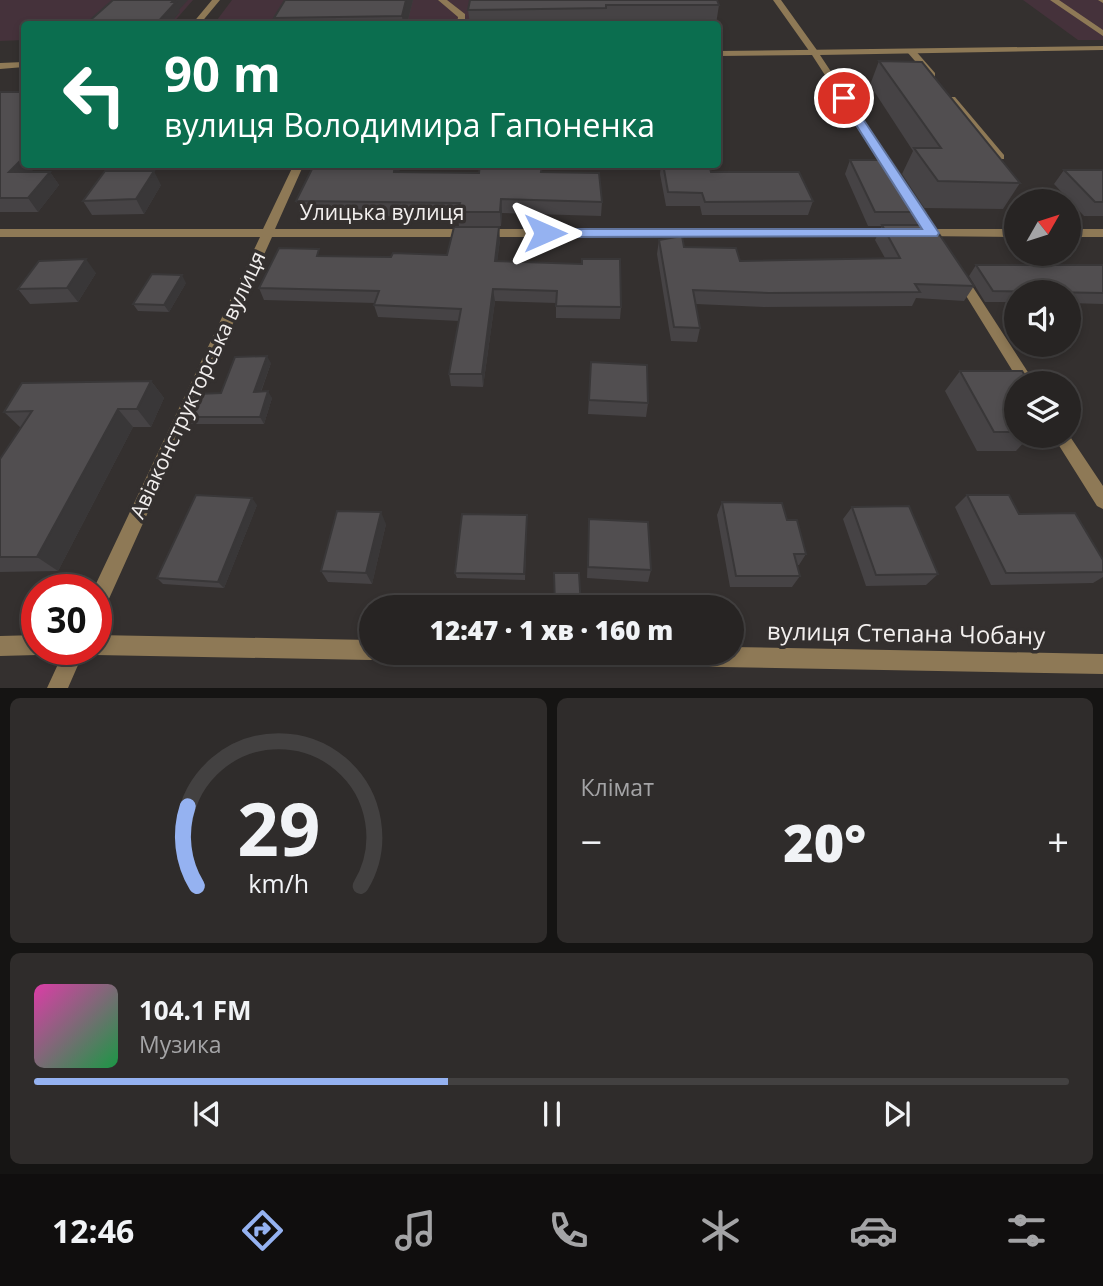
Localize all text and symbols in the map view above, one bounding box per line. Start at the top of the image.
text: 90 m [164,40,281,106]
icon: left [49,49,140,140]
pin [814,68,874,128]
icon: arrive [825,79,863,117]
text: вулиця Володимира Гапоненка [164,103,655,146]
north arrow [1004,189,1082,266]
map controls [1004,189,1081,448]
position arrow [508,196,582,270]
street label: Улицька вулиця [300,198,464,226]
street label: Авіаконструкторська вулиця [123,246,271,523]
button: sound [1004,280,1081,357]
button: layers [1004,371,1081,448]
speed limit sign: 30 [21,574,112,665]
text: 12:47 · 1 хв · 160 m [430,612,673,648]
street label: вулиця Степана Чобану [767,614,1046,651]
text: Клімат [581,771,654,803]
text: 29 [237,779,320,878]
text: 20° [783,806,866,877]
text: − [581,815,602,867]
text: + [1047,815,1069,867]
text: km/h [248,866,309,900]
text: 104.1 FM [139,992,251,1028]
text: Музика [139,1028,222,1060]
icon: previous [188,1095,226,1133]
icon: pause [533,1095,571,1133]
icon: next [878,1095,916,1133]
icon: directions [238,1206,287,1255]
icon: music [391,1206,440,1255]
icon: phone [544,1206,593,1255]
icon: climate [696,1206,745,1255]
icon: car [849,1206,898,1255]
icon: filters [1002,1206,1051,1255]
text: 12:46 [52,1209,134,1252]

